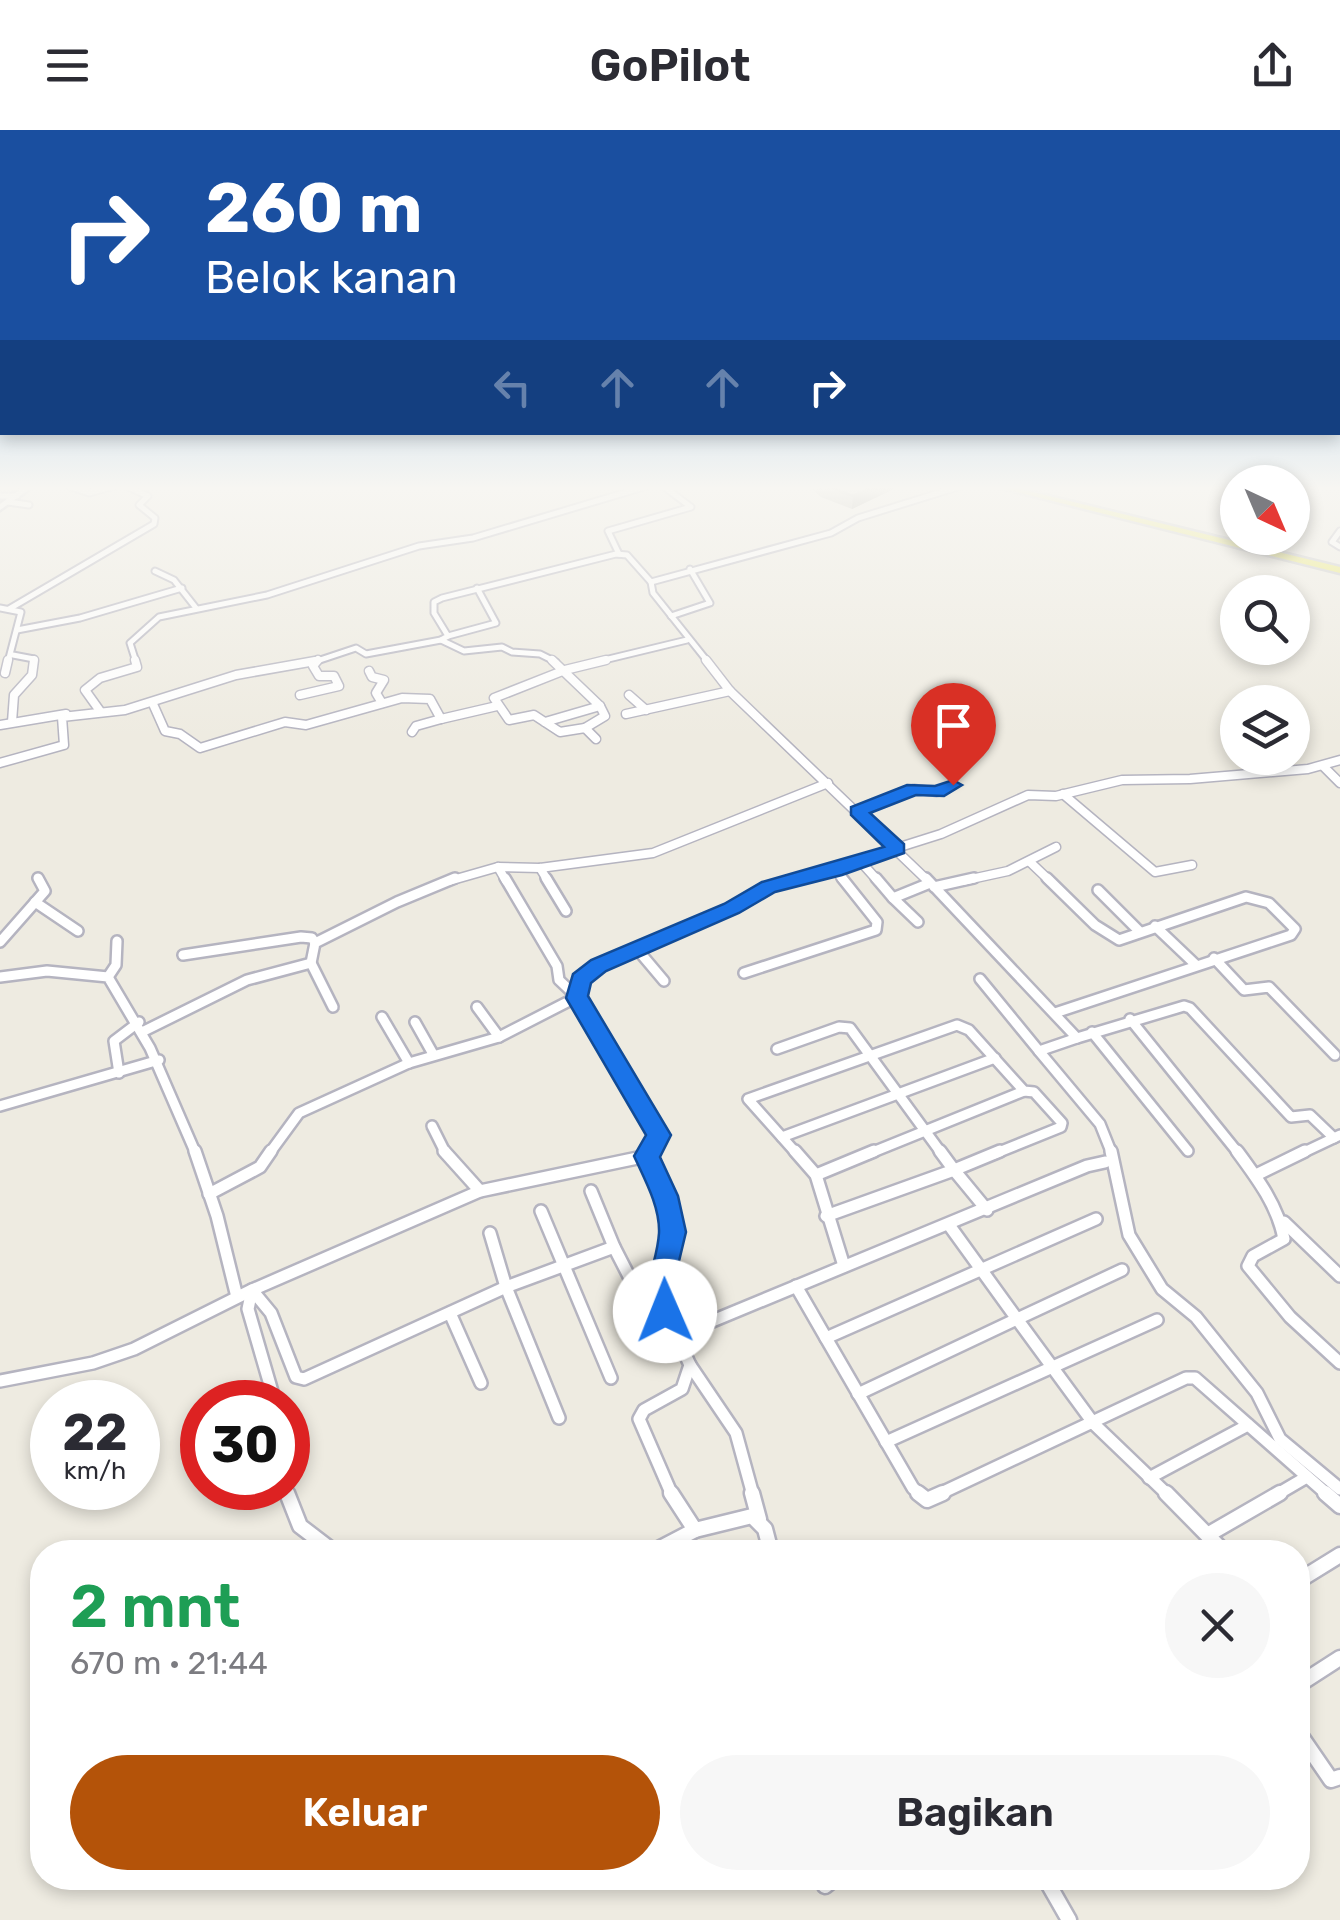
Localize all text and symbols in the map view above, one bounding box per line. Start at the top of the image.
icon: menu [40,38,95,93]
icon: share [1245,38,1300,93]
text: GoPilot [590,39,750,92]
text: 260 m [205,167,423,250]
icon: right [40,170,170,300]
text: Belok kanan [205,251,458,304]
icon: left [485,360,540,415]
icon: ahead [590,360,645,415]
icon: ahead [695,360,750,415]
icon: right [800,360,855,415]
north arrow [1220,465,1310,555]
map controls [1220,465,1310,775]
button: search [1220,575,1310,665]
pin [911,683,996,786]
button: layers [1220,685,1310,775]
icon: arrive [926,698,981,753]
position arrow [613,1259,717,1363]
speed limit sign: 30 [180,1380,310,1510]
text: 22 [63,1403,128,1463]
text: km/h [64,1456,126,1485]
text: 2 mnt [70,1571,240,1642]
button: close [1165,1573,1270,1678]
text: 670 m · 21:44 [70,1644,268,1682]
button: Keluar [70,1755,660,1870]
button: Bagikan [680,1755,1270,1870]

